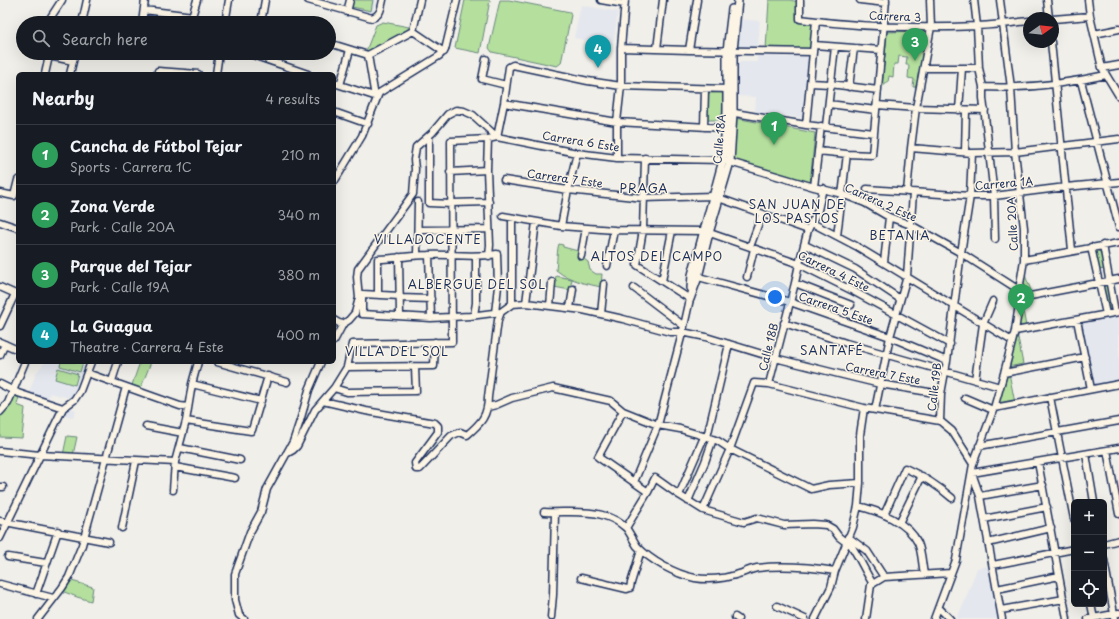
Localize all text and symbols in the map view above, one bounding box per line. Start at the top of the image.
street label: Carrera 3 [869,7,921,25]
north arrow [1023,12,1059,48]
search box [16,16,336,60]
icon: search [30,27,52,49]
text: Search here [62,27,148,50]
pin: 3 [902,28,928,61]
pin: 4 [585,35,611,68]
text: Nearby [32,85,94,111]
text: 4 results [266,89,320,108]
pin: 1 [761,112,787,145]
street label: Calle 18A [708,113,730,165]
street label: Carrera 6 Este [541,127,621,156]
text: Cancha de Fútbol Tejar [70,134,242,157]
text: 1 [42,145,48,164]
text: 210 m [281,145,320,164]
text: Sports · Carrera 1C [70,157,192,176]
street label: Carrera 7 Este [526,164,604,192]
street label: Carrera 1A [974,172,1034,194]
street label: Carrera 2 Este [842,178,920,226]
district label: PRAGA [620,179,668,197]
text: Zona Verde [70,194,155,217]
district label: SAN JUAN DE LOS PASTOS [749,195,845,227]
street label: Calle 20A [1002,196,1022,252]
text: 2 [40,205,50,224]
text: 340 m [277,205,320,224]
text: Park · Calle 20A [70,217,175,236]
district label: BETANIA [869,226,931,244]
district label: VILLADOCENTE [374,230,482,248]
street label: Carrera 4 Este [795,246,873,296]
district label: ALTOS DEL CAMPO [591,247,723,265]
text: Parque del Tejar [70,254,192,277]
text: 3 [41,265,49,284]
text: 380 m [277,265,320,284]
district label: ALBERGUE DEL SOL [408,275,546,293]
text: Park · Calle 19A [70,277,169,296]
pin: 2 [1008,284,1034,317]
your location [765,287,785,307]
street label: Carrera 5 Este [797,287,876,329]
text: La Guagua [70,314,153,337]
street label: Calle 18B [754,321,782,373]
text: 4 [41,325,49,344]
text: 400 m [277,325,320,344]
text: Theatre · Carrera 4 Este [70,337,224,356]
district label: SANTAFÉ [800,341,864,359]
district label: VILLA DEL SOL [345,342,449,360]
street label: Carrera 7 Este [844,357,922,389]
street label: Calle 19B [923,362,945,412]
map controls [1071,499,1107,607]
button: + [1071,499,1107,535]
button: − [1071,535,1107,571]
button: locate [1071,571,1107,607]

